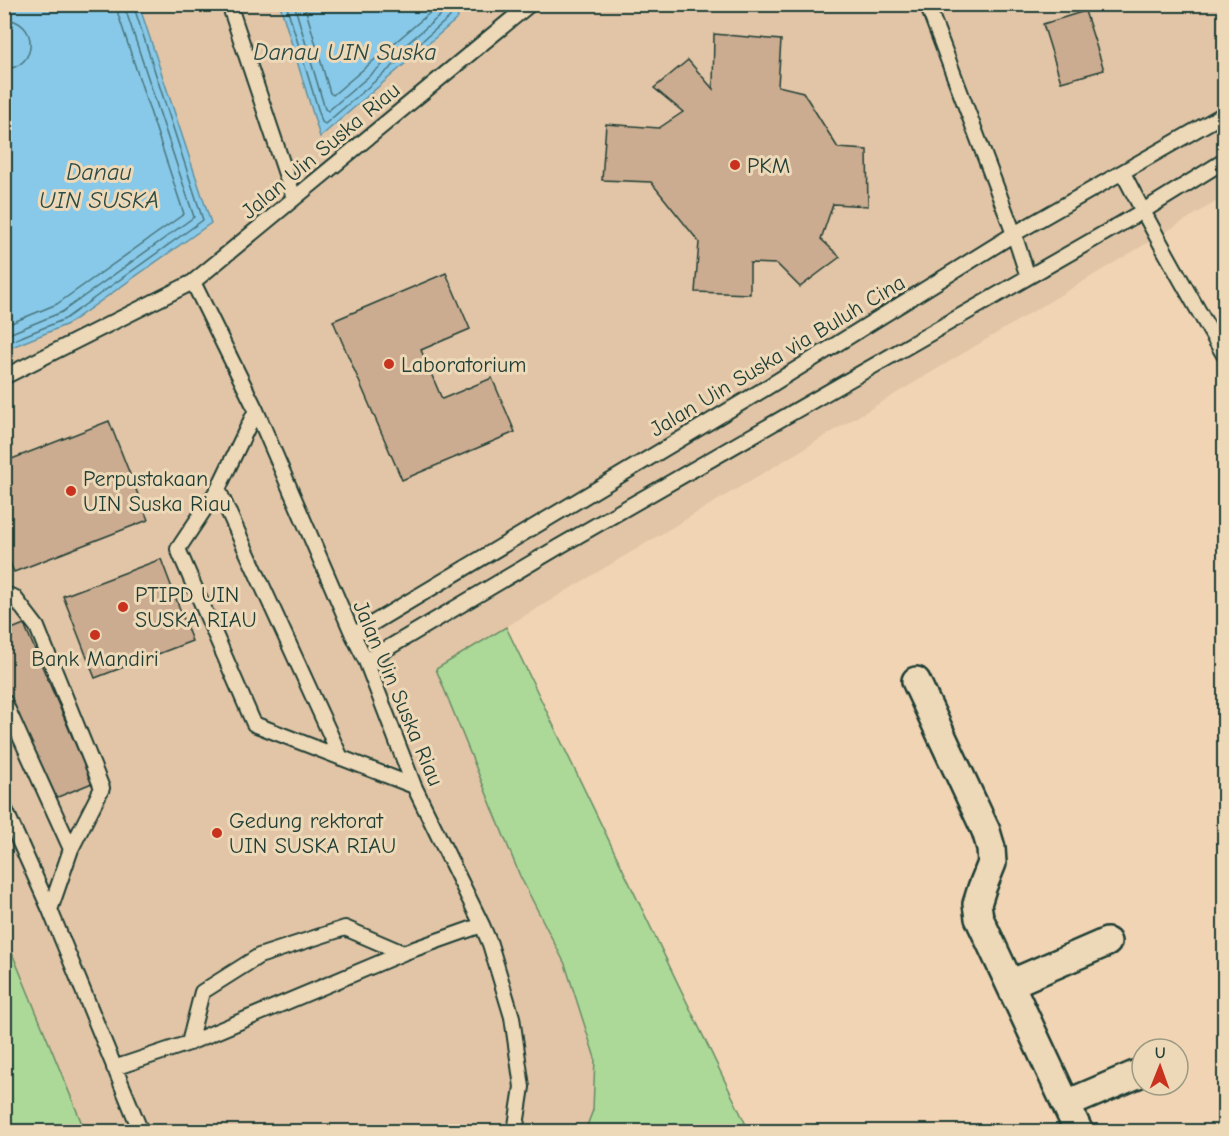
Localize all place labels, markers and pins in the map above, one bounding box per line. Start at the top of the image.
place label: PKM [747,153,790,179]
marker: PKM [728,158,742,172]
place label: Laboratorium [401,352,527,378]
marker: Laboratorium [382,357,396,371]
place label: Perpustakaan UIN Suska Riau [83,466,231,517]
marker: Perpustakaan UIN Suska Riau [64,484,78,498]
place label: PTIPD UIN SUSKA RIAU [135,582,257,633]
marker: PTIPD UIN SUSKA RIAU [116,600,130,614]
marker: Bank Mandiri [88,628,102,642]
place label: Bank Mandiri [31,646,159,672]
place label: Gedung rektorat UIN SUSKA RIAU [229,808,396,859]
marker: Gedung rektorat UIN SUSKA RIAU [210,826,224,840]

